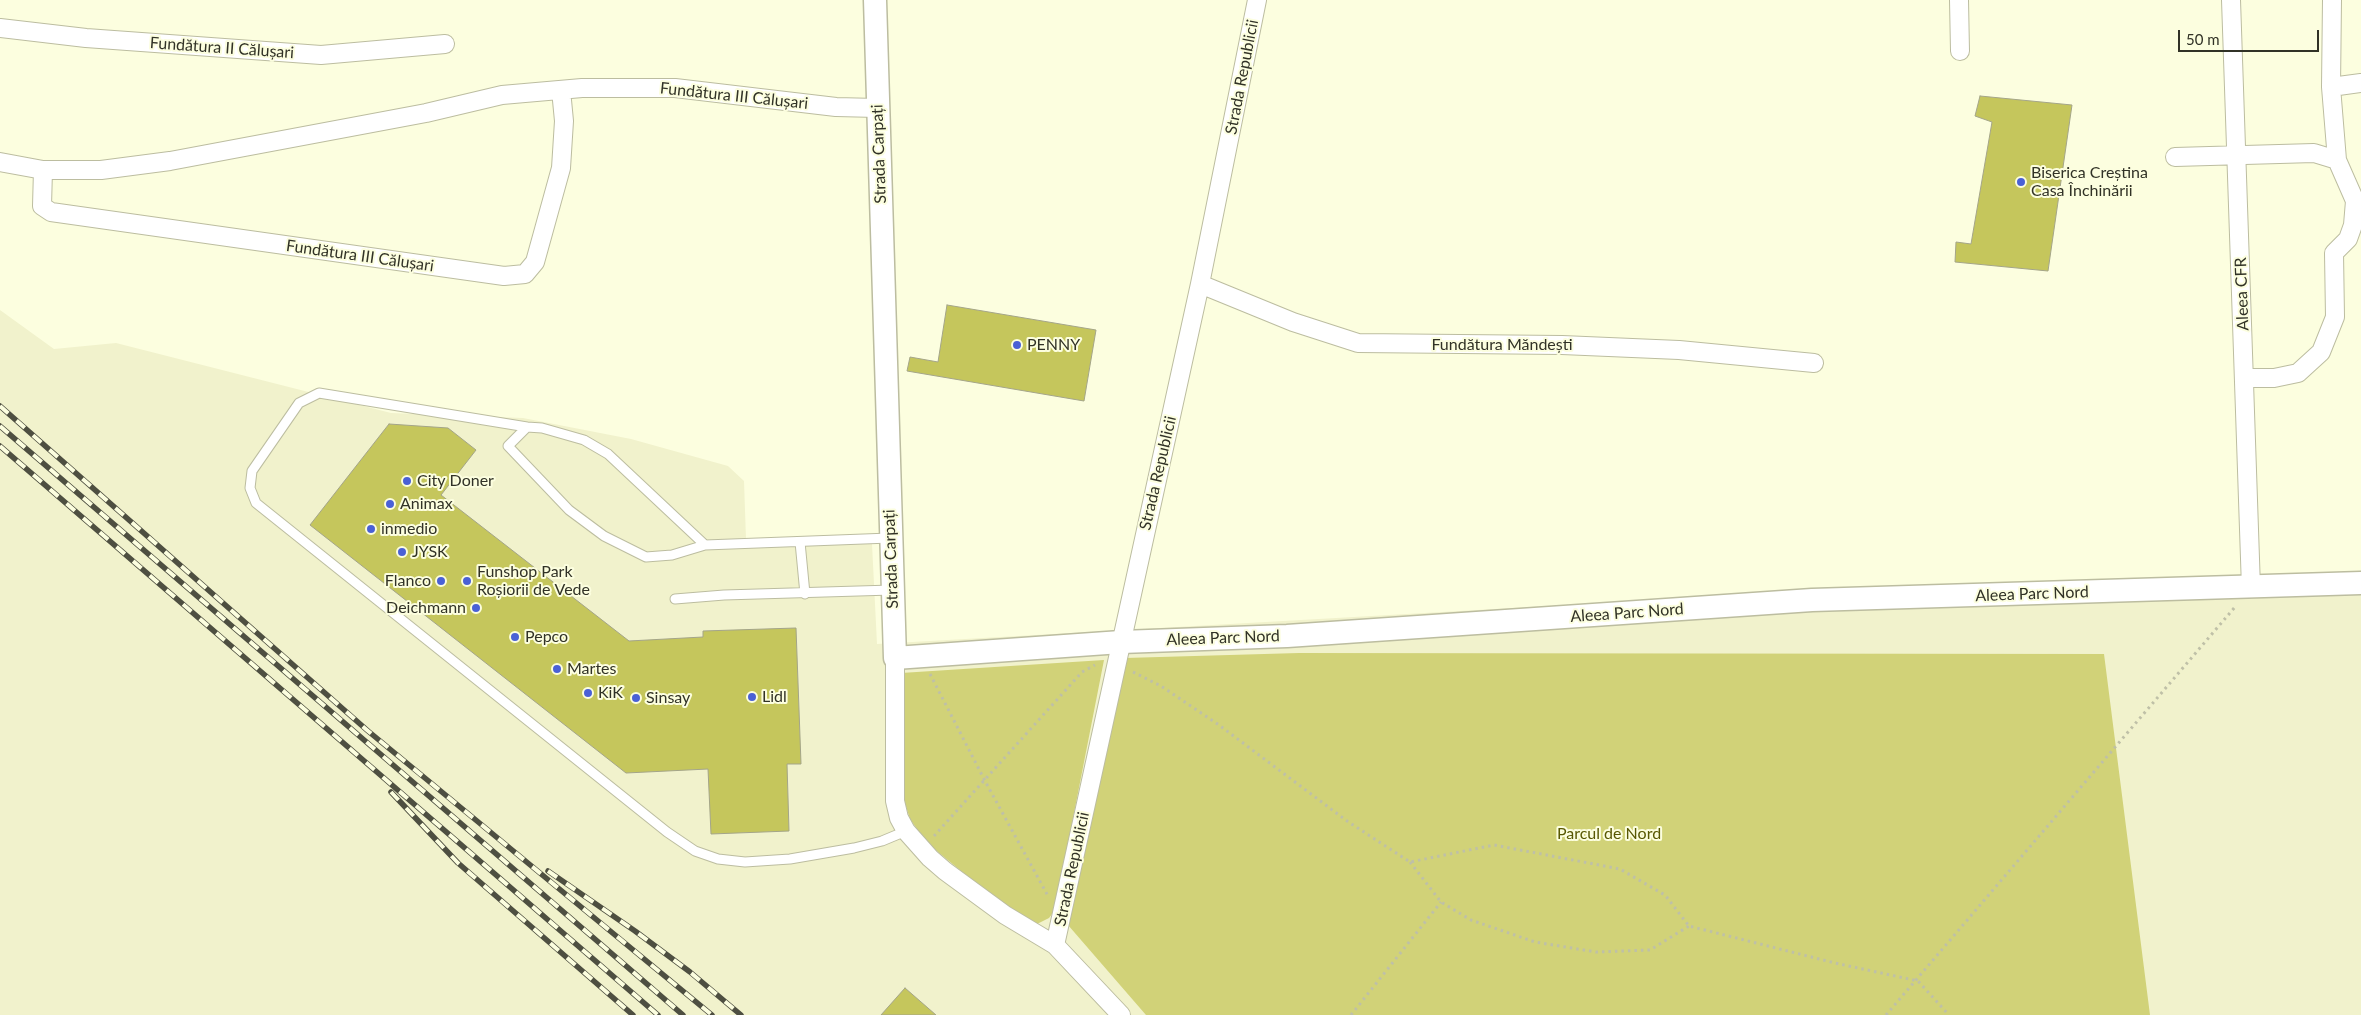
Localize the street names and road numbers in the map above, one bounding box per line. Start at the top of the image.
street label: Strada Republicii [1221,18,1263,136]
street label: Fundătura II Călușari [149,33,295,63]
street label: Fundătura III Călușari [659,79,809,113]
street label: Strada Carpați [868,104,890,204]
street label: Fundătura III Călușari [285,236,435,276]
street label: Aleea CFR [2231,257,2253,331]
street label: Fundătura Măndești [1431,335,1573,355]
street label: Strada Republicii [1136,414,1180,532]
street label: Strada Carpați [880,509,902,609]
street label: Aleea Parc Nord [1975,582,2089,606]
street label: Aleea Parc Nord [1570,599,1684,627]
street label: Aleea Parc Nord [1166,626,1280,650]
street label: Strada Republicii [1051,810,1093,928]

